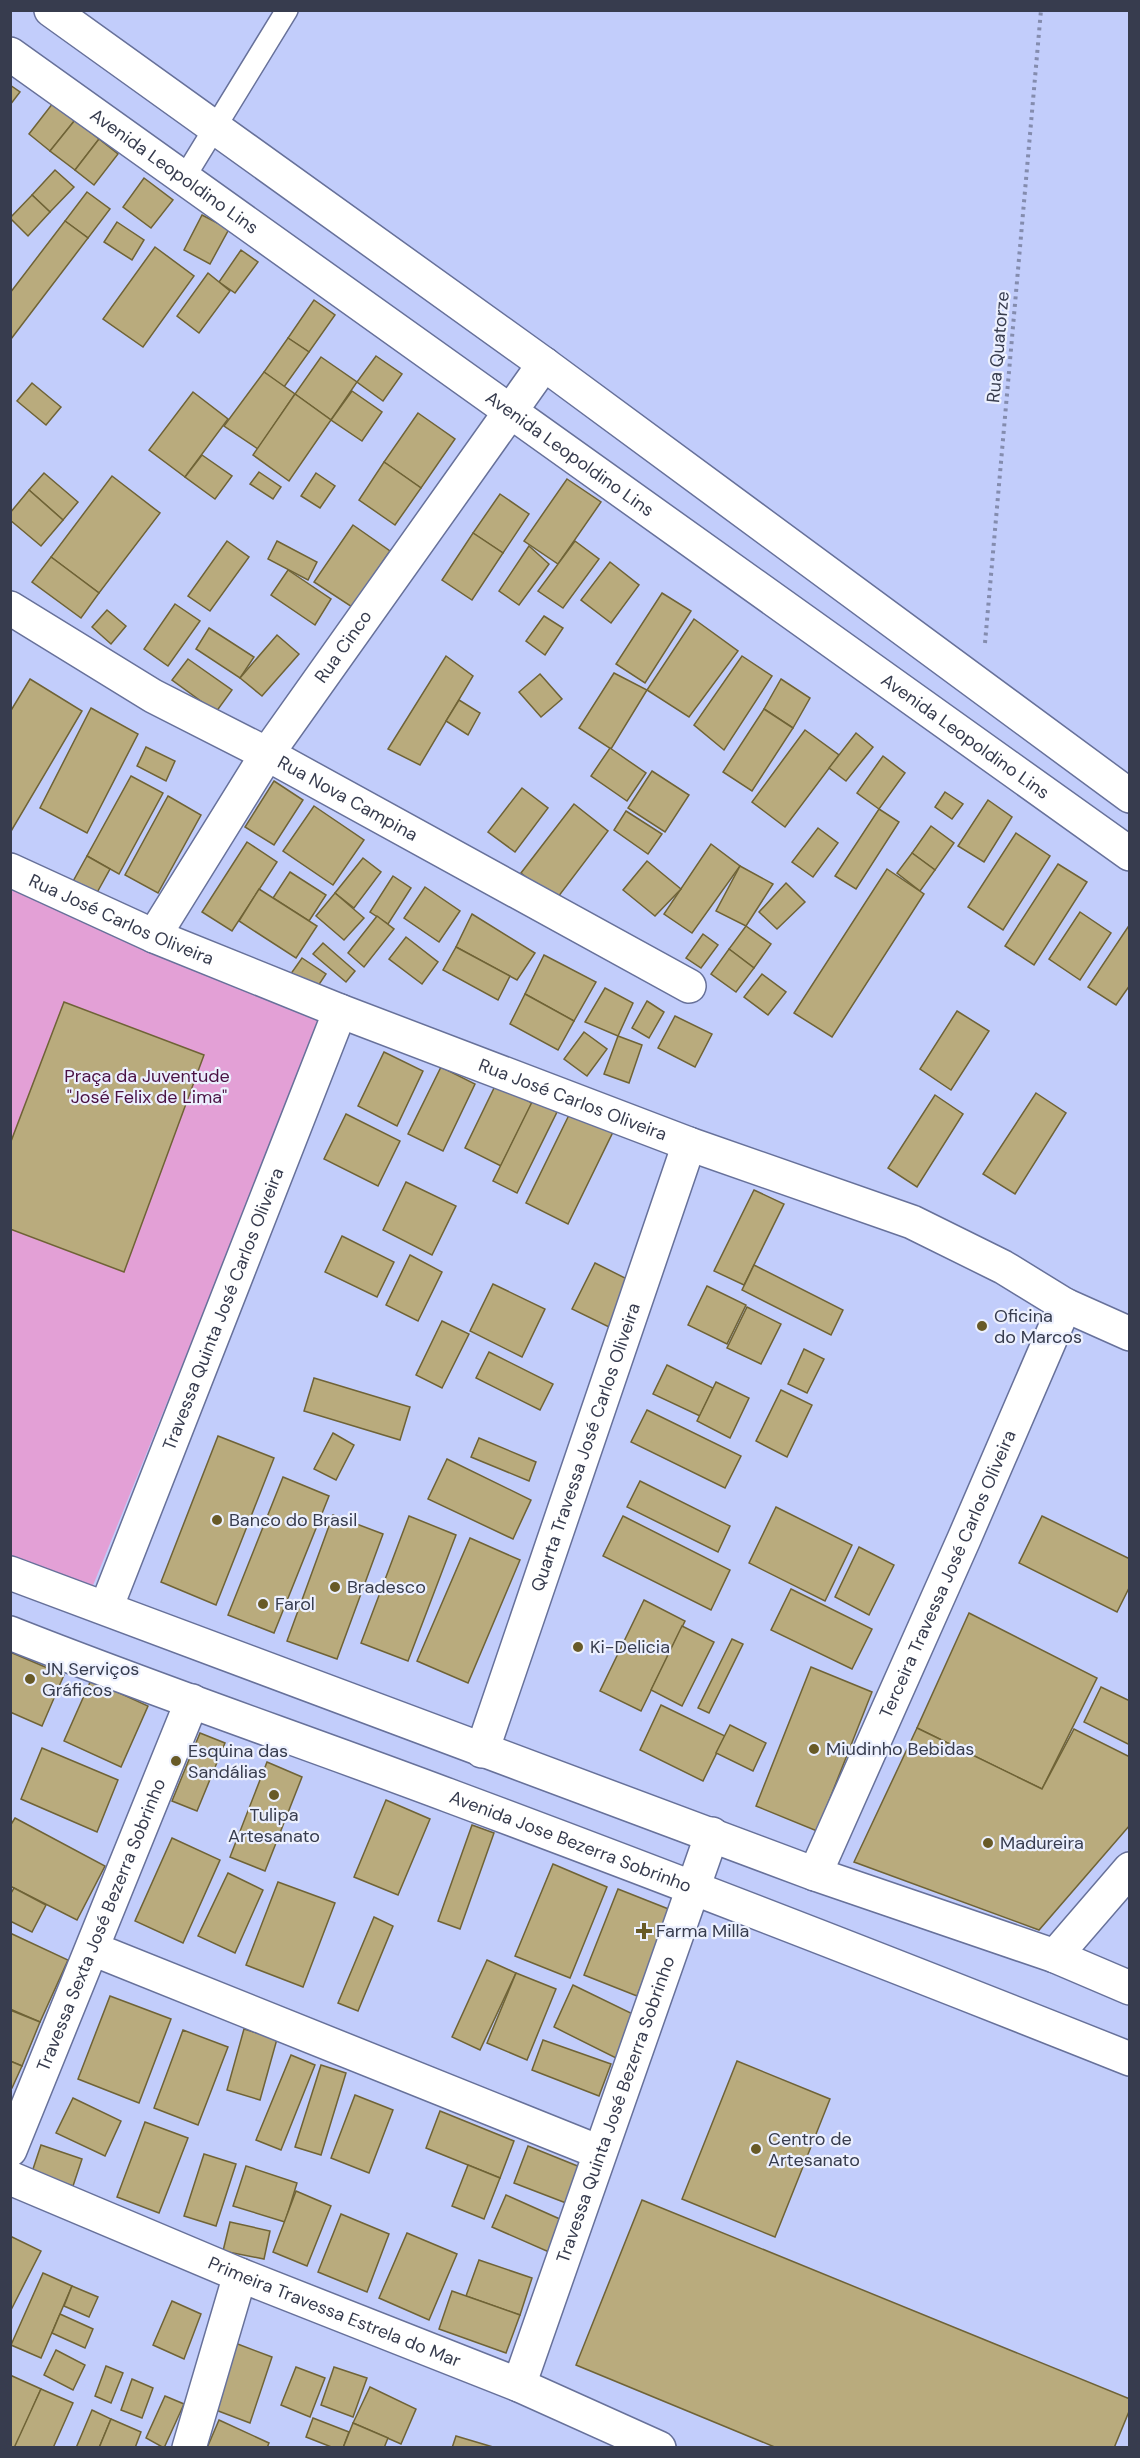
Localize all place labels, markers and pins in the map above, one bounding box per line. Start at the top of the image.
place label: Oficina do Marcos [994,1304,1082,1349]
marker: Oficina do Marcos [975,1319,989,1333]
place label: Banco do Brasil [229,1508,357,1532]
marker: Banco do Brasil [210,1513,224,1527]
place label: Bradesco [347,1575,426,1599]
marker: Bradesco [328,1580,342,1594]
place label: Farol [275,1592,315,1616]
marker: Farol [256,1597,270,1611]
place label: Ki-Delicia [590,1635,670,1659]
marker: Ki-Delicia [571,1640,585,1654]
place label: JN Serviços Gráficos [42,1657,139,1702]
marker: JN Serviços Gráficos [23,1672,37,1686]
place label: Miudinho Bebidas [826,1737,974,1761]
place label: Esquina das Sandálias [188,1739,288,1784]
marker: Miudinho Bebidas [807,1742,821,1756]
marker: Esquina das Sandálias [169,1754,183,1768]
marker: Tulipa Artesanato [267,1788,281,1802]
place label: Tulipa Artesanato [228,1803,320,1848]
place label: Madureira [1000,1831,1084,1855]
marker: Madureira [981,1836,995,1850]
place label: Farma Milla [656,1919,749,1943]
marker: Farma Milla [637,1924,651,1938]
place label: Centro de Artesanato [768,2127,860,2172]
marker: Centro de Artesanato [749,2142,763,2156]

